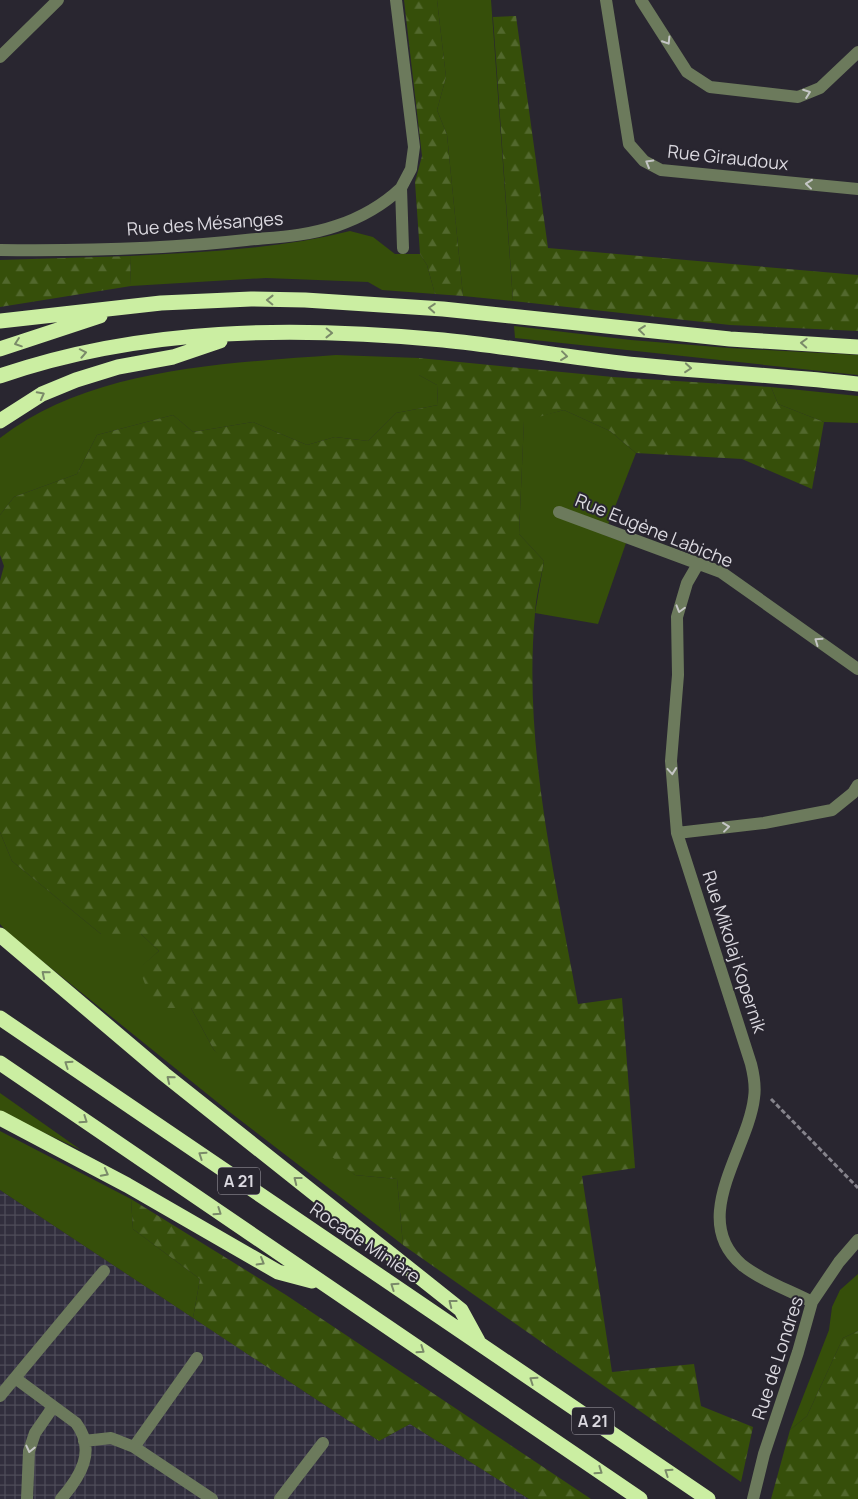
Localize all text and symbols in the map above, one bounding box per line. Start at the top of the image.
one-way arrow [661,36,671,45]
one-way arrow [802,89,811,99]
street label: Rue Giraudoux [666,139,790,175]
one-way arrow [646,160,655,170]
one-way arrow [805,179,813,190]
street label: Rue des Mésanges [126,206,284,240]
one-way arrow [265,294,273,305]
one-way arrow [428,303,436,314]
one-way arrow [638,325,646,336]
one-way arrow [326,328,333,338]
one-way arrow [14,337,22,347]
one-way arrow [800,338,808,349]
one-way arrow [78,349,87,359]
one-way arrow [561,350,569,361]
one-way arrow [685,363,693,374]
one-way arrow [36,391,45,401]
street label: Rue Eugène Labiche [572,487,737,573]
one-way arrow [675,604,685,612]
one-way arrow [814,638,824,647]
one-way arrow [666,767,677,775]
one-way arrow [722,822,730,833]
street label: Rue Mikolaj Kopernik [697,867,773,1037]
one-way arrow [42,971,51,980]
one-way arrow [64,1061,73,1070]
one-way arrow [167,1076,176,1084]
one-way arrow [78,1114,87,1123]
one-way arrow [198,1152,207,1162]
one-way arrow [100,1167,109,1177]
road number: A 21 [218,1168,260,1194]
one-way arrow [294,1178,303,1186]
street label: Rocade Minière [306,1196,425,1288]
one-way arrow [212,1206,221,1215]
one-way arrow [256,1256,265,1266]
one-way arrow [391,1283,400,1292]
street label: Rue de Londres [746,1293,808,1422]
one-way arrow [449,1300,458,1308]
one-way arrow [415,1344,425,1353]
one-way arrow [530,1377,539,1386]
road number: A 21 [572,1408,614,1434]
one-way arrow [25,1445,36,1454]
one-way arrow [593,1465,602,1474]
one-way arrow [664,1468,673,1478]

